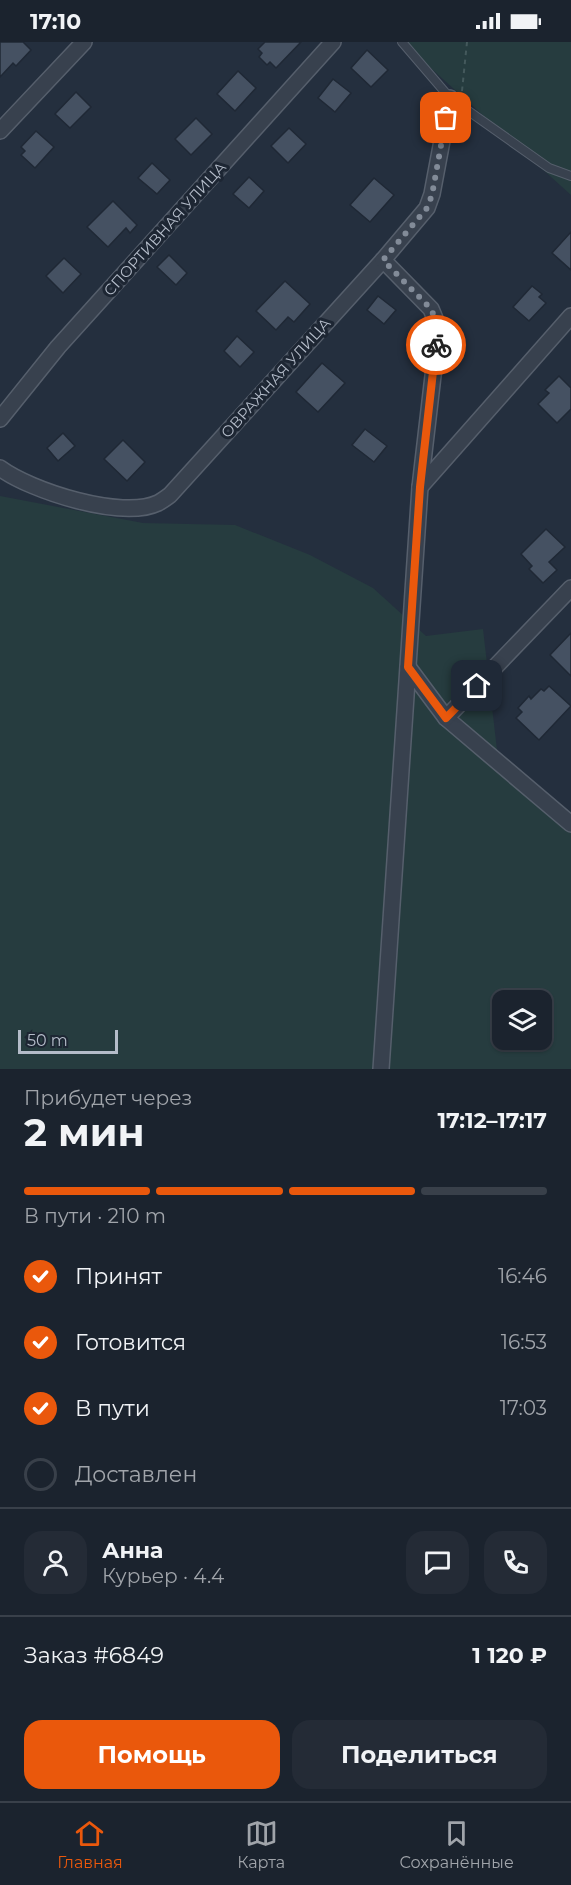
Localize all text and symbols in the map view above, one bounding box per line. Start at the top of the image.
text: 17:10 [30,8,81,35]
pin [420,92,471,143]
icon: bag [429,101,462,134]
street label: СПОРТИВНАЯ УЛИЦА [99,158,230,300]
street label: ОВРАЖНАЯ УЛИЦА [217,314,335,442]
courier [406,315,466,375]
icon: bike [420,329,453,362]
pin [451,660,502,711]
icon: home [460,669,493,702]
map controls [492,990,552,1050]
button: layers [492,990,552,1050]
scale bar [18,1027,118,1055]
text: 50 m [27,1031,68,1050]
text: Прибудет через [24,1086,192,1110]
text: 17:12–17:17 [438,1107,547,1134]
text: 2 мин [24,1108,145,1156]
text: В пути · 210 m [24,1204,166,1228]
icon: check [24,1260,57,1293]
text: Принят [75,1263,162,1290]
text: 16:46 [498,1264,547,1288]
icon: check [24,1326,57,1359]
text: Готовится [75,1329,186,1356]
text: 16:53 [501,1330,547,1354]
icon: check [24,1392,57,1425]
text: В пути [75,1395,150,1422]
text: 17:03 [500,1396,547,1420]
text: Доставлен [75,1461,197,1488]
button: person [24,1531,87,1594]
button: chat [406,1531,469,1594]
button: phone [484,1531,547,1594]
text: Анна [102,1537,163,1564]
text: Курьер · 4.4 [102,1564,224,1588]
text: Заказ #6849 [24,1642,164,1669]
text: 1 120 ₽ [472,1642,547,1669]
button: Помощь [24,1720,280,1789]
button: Поделиться [292,1720,547,1789]
tab: Главная [57,1817,123,1872]
tab: Карта [237,1817,285,1872]
tab: Сохранённые [399,1817,514,1872]

